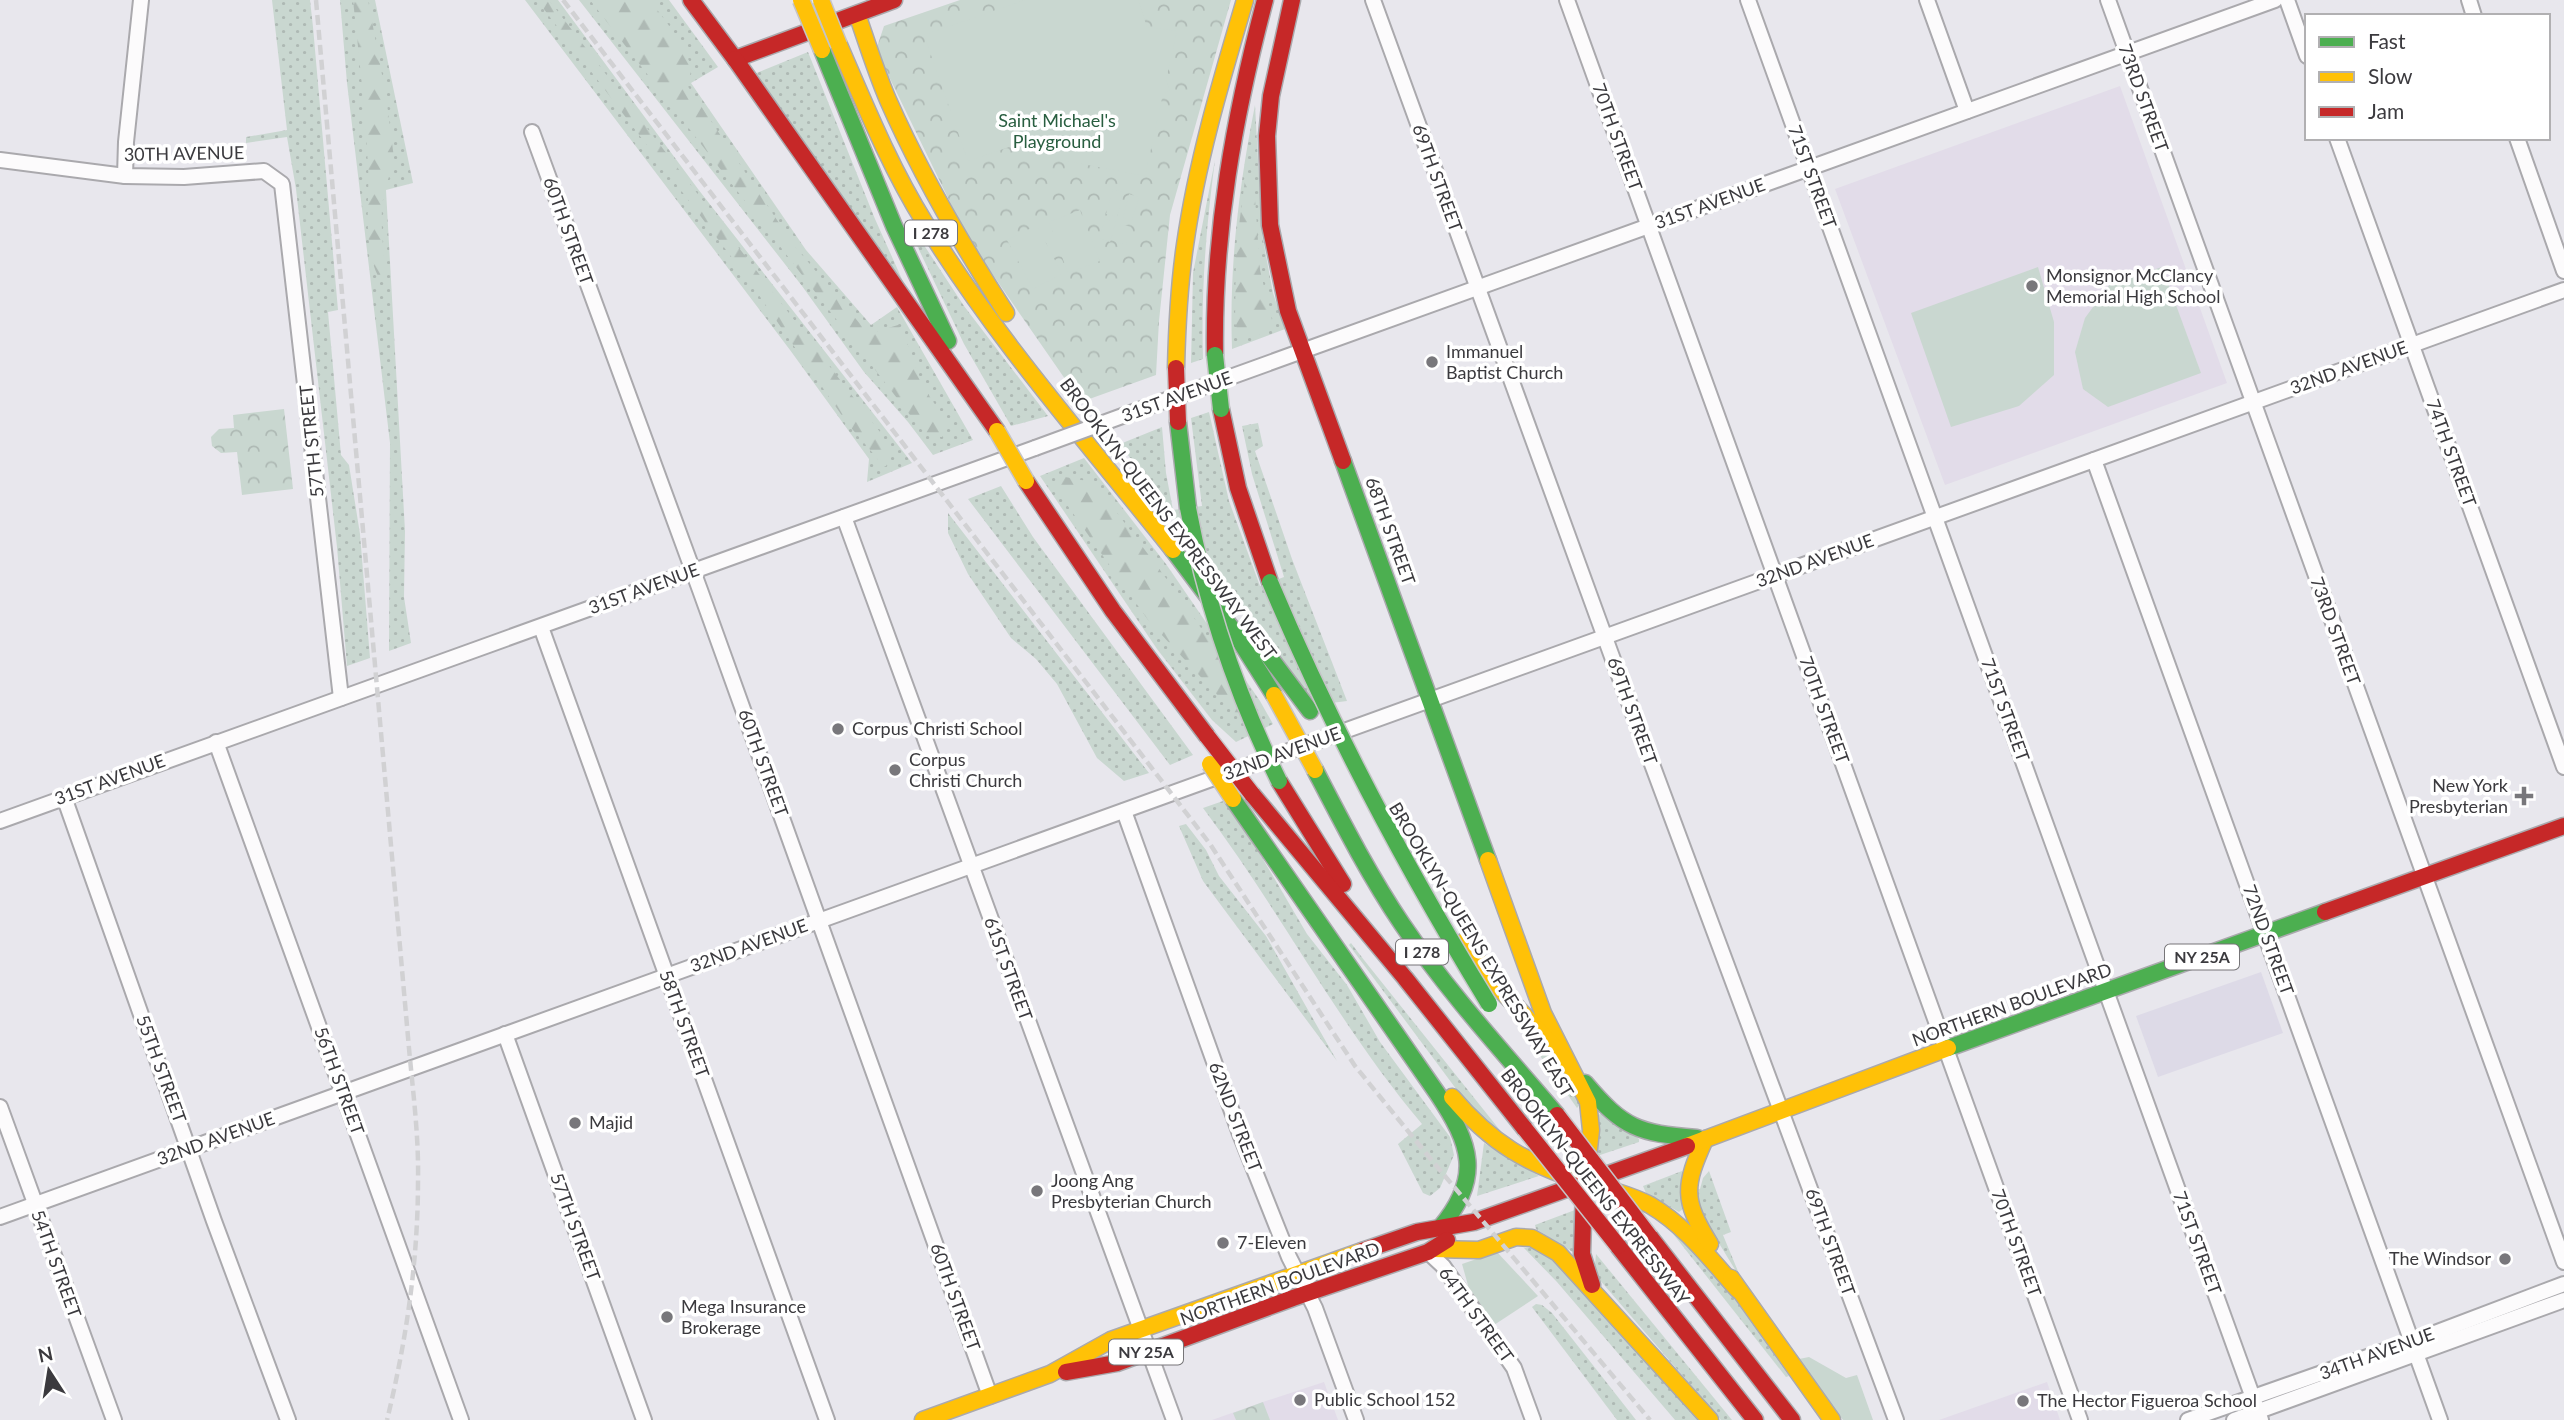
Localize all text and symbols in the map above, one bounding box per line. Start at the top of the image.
legend [2305,14,2550,140]
text: Fast [2368,28,2406,53]
street label: 73RD STREET [2114,41,2174,155]
text: Slow [2368,63,2413,88]
street label: 70TH STREET [1588,80,1648,194]
text: Jam [2368,98,2404,123]
park label: Saint Michael's Playground [998,109,1116,152]
street label: 69TH STREET [1408,121,1468,235]
street label: 71ST STREET [1784,122,1842,232]
street label: 30TH AVENUE [124,141,244,165]
street label: 31ST AVENUE [1651,173,1768,233]
street label: 60TH STREET [539,174,599,288]
road number: I 278 [905,220,957,246]
place label: Monsignor McClancy Memorial High School [2046,264,2221,307]
marker: Monsignor McClancy Memorial High School [2024,278,2040,294]
street label: 32ND AVENUE [2287,336,2410,399]
place label: Immanuel Baptist Church [1446,340,1563,383]
marker: Immanuel Baptist Church [1424,354,1440,370]
street label: 31ST AVENUE [1118,366,1235,426]
street label: BROOKLYN-QUEENS EXPRESSWAY WEST [1056,373,1282,664]
street label: 57TH STREET [294,383,328,498]
street label: 74TH STREET [2422,396,2482,510]
street label: 68TH STREET [1361,474,1421,588]
street label: 32ND AVENUE [1753,529,1876,592]
street label: 31ST AVENUE [585,558,702,618]
street label: 73RD STREET [2306,574,2366,688]
street label: 70TH STREET [1795,653,1855,767]
street label: 69TH STREET [1603,654,1663,768]
street label: 71ST STREET [1977,655,2035,765]
street label: 60TH STREET [734,706,794,820]
place label: Corpus Christi School [852,717,1023,739]
marker: Corpus Christi School [830,721,846,737]
street label: 32ND AVENUE [1220,722,1343,785]
place label: Corpus Christi Church [909,748,1022,791]
street label: 31ST AVENUE [51,749,168,809]
marker: Corpus Christi Church [887,762,903,778]
place label: New York Presbyterian [2409,774,2509,817]
marker: New York Presbyterian [2514,786,2534,806]
street label: BROOKLYN-QUEENS EXPRESSWAY EAST [1385,798,1579,1101]
street label: 72ND STREET [2239,881,2299,998]
street label: 32ND AVENUE [687,914,810,977]
street label: 61ST STREET [980,914,1038,1024]
road number: I 278 [1396,940,1448,964]
road number: NY 25A [2165,945,2239,970]
street label: NORTHERN BOULEVARD [1909,958,2114,1050]
street label: 58TH STREET [655,967,715,1081]
street label: 55TH STREET [132,1012,192,1126]
street label: 56TH STREET [310,1024,370,1138]
street label: 62ND STREET [1205,1059,1267,1175]
street label: BROOKLYN-QUEENS EXPRESSWAY [1497,1064,1695,1309]
street label: 32ND AVENUE [154,1107,277,1170]
place label: Majid [589,1111,633,1133]
marker: Majid [567,1115,583,1131]
place label: Joong Ang Presbyterian Church [1051,1169,1212,1212]
street label: 57TH STREET [546,1170,606,1284]
marker: Joong Ang Presbyterian Church [1029,1183,1045,1199]
street label: 69TH STREET [1801,1185,1861,1299]
street label: 70TH STREET [1987,1186,2047,1300]
street label: 71ST STREET [2169,1188,2227,1298]
street label: 54TH STREET [27,1207,87,1321]
place label: 7-Eleven [1237,1231,1307,1253]
marker: 7-Eleven [1215,1235,1231,1251]
street label: NORTHERN BOULEVARD [1177,1237,1382,1329]
street label: 60TH STREET [926,1240,986,1354]
place label: The Windsor [2389,1247,2491,1269]
marker: The Windsor [2497,1251,2513,1267]
street label: 64TH STREET [1435,1262,1519,1367]
place label: Mega Insurance Brokerage [681,1295,806,1338]
marker: Mega Insurance Brokerage [659,1309,675,1325]
street label: 34TH AVENUE [2316,1322,2437,1384]
north arrow [14,1336,84,1406]
road number: NY 25A [1109,1340,1183,1364]
text: N [36,1341,55,1367]
place label: Public School 152 [1314,1388,1456,1410]
place label: The Hector Figueroa School [2037,1389,2257,1411]
marker: Public School 152 [1292,1392,1308,1408]
marker: The Hector Figueroa School [2015,1393,2031,1409]

